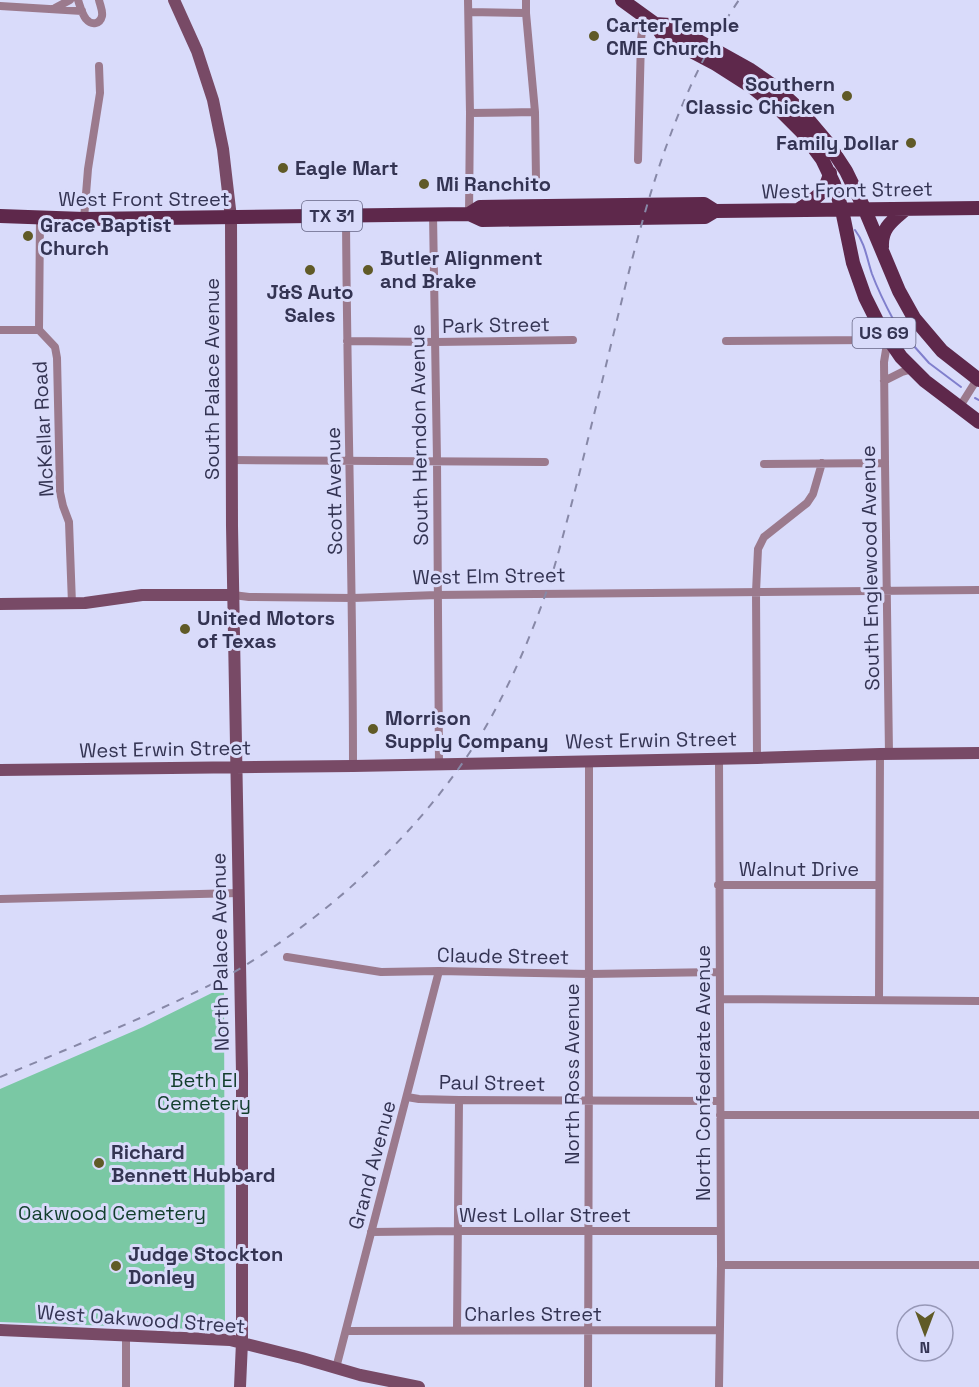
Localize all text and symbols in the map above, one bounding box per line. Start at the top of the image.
place label: Carter Temple CME Church [606,12,739,61]
marker: Carter Temple CME Church [587,29,601,43]
place label: Southern Classic Chicken [685,71,835,120]
marker: Southern Classic Chicken [840,89,854,103]
place label: Family Dollar [776,130,899,156]
marker: Family Dollar [904,136,918,150]
place label: Eagle Mart [295,155,398,181]
marker: Eagle Mart [276,161,290,175]
place label: Mi Ranchito [436,171,551,197]
street label: West Front Street [761,176,933,204]
marker: Mi Ranchito [417,177,431,191]
street label: West Front Street [58,186,230,212]
road number: TX 31 [302,201,362,231]
place label: Grace Baptist Church [40,212,172,261]
marker: Grace Baptist Church [21,229,35,243]
place label: Butler Alignment and Brake [380,245,543,294]
marker: J&S Auto Sales [303,263,317,277]
marker: Butler Alignment and Brake [361,263,375,277]
street label: South Palace Avenue [199,278,225,480]
place label: J&S Auto Sales [267,279,353,328]
street label: Park Street [442,311,550,339]
road number: US 69 [852,318,916,348]
street label: South Herndon Avenue [404,324,434,546]
street label: McKellar Road [26,360,60,498]
street label: Scott Avenue [320,427,348,555]
street label: South Englewood Avenue [855,445,885,691]
street label: West Elm Street [412,562,566,590]
place label: United Motors of Texas [197,605,335,654]
marker: United Motors of Texas [178,622,192,636]
place label: Morrison Supply Company [385,705,549,754]
marker: Morrison Supply Company [366,722,380,736]
street label: West Erwin Street [565,726,737,754]
street label: West Erwin Street [79,735,251,763]
street label: North Palace Avenue [205,853,235,1051]
street label: Walnut Drive [739,856,859,882]
street label: Claude Street [437,942,569,970]
street label: North Confederate Avenue [690,945,716,1201]
street label: North Ross Avenue [559,983,585,1165]
park label: Beth El Cemetery [157,1067,251,1116]
street label: Paul Street [439,1069,545,1097]
street label: Grand Avenue [342,1098,402,1232]
place label: Richard Bennett Hubbard [111,1139,276,1188]
marker: Richard Bennett Hubbard [92,1156,106,1170]
park label: Oakwood Cemetery [18,1200,206,1226]
street label: West Lollar Street [459,1202,631,1228]
place label: Judge Stockton Donley [128,1241,283,1290]
marker: Judge Stockton Donley [109,1259,123,1273]
street label: West Oakwood Street [36,1299,246,1339]
street label: Charles Street [464,1301,602,1327]
north arrow [895,1303,955,1363]
text: N [920,1337,930,1358]

